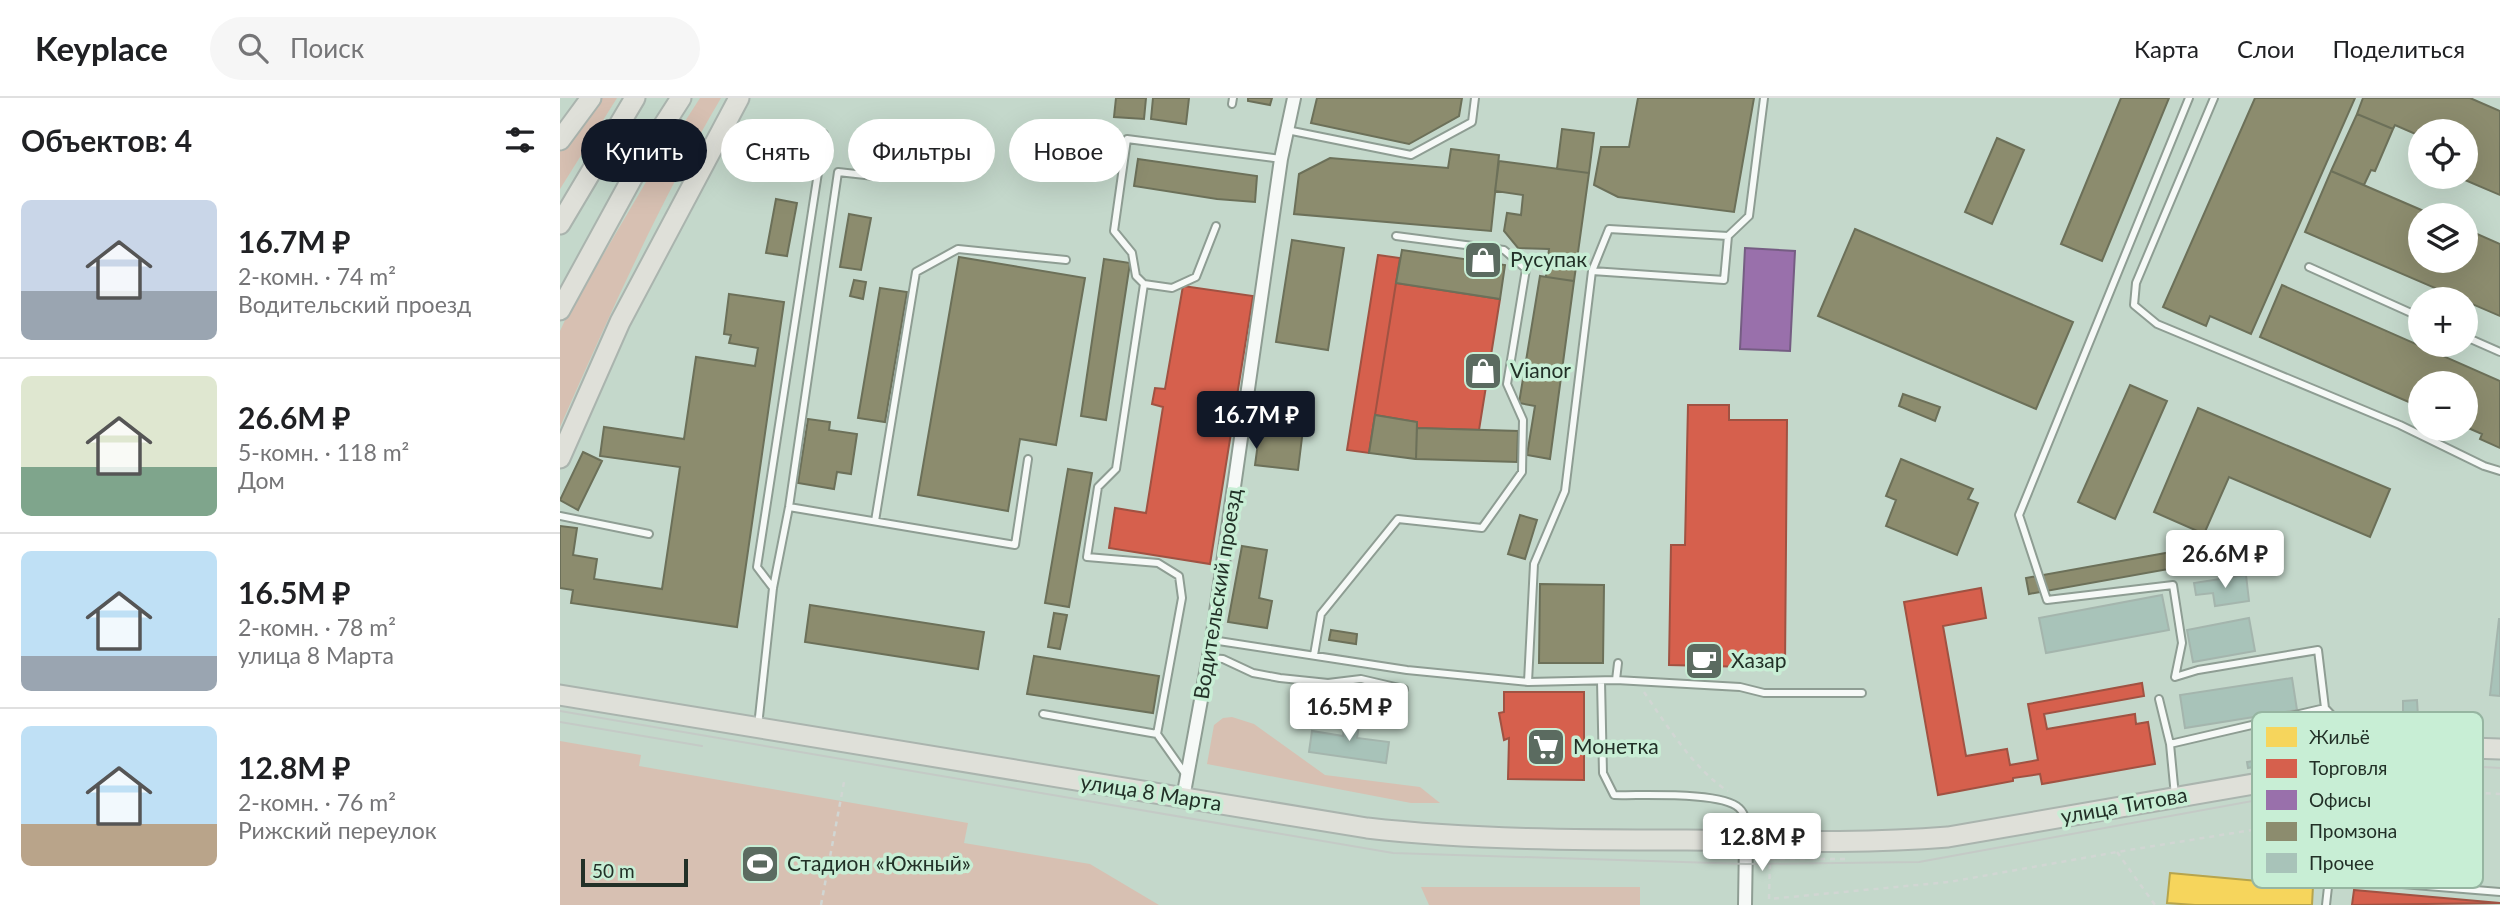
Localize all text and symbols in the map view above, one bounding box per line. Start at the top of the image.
search box [210,17,700,80]
text: Keyplace [35,28,168,68]
icon: search [234,29,272,67]
text: Поиск [290,32,364,64]
text: Карта [2134,34,2199,63]
text: Слои [2237,34,2294,63]
text: Поделиться [2332,34,2465,63]
chip: Купить [581,119,707,182]
chip: Снять [721,119,834,182]
chip: Фильтры [848,119,995,182]
chip: Новое [1009,119,1127,182]
map controls [2408,119,2478,441]
button: locate [2408,119,2478,189]
icon: filters [501,121,539,159]
text: Объектов: 4 [21,122,192,158]
button: layers [2408,203,2478,273]
text: 16.7M ₽ [238,223,350,259]
icon: home [77,228,161,312]
shop icon: Русупак [1462,239,1504,281]
place label: Русупак [1510,246,1587,271]
text: 2-комн. · 74 m² [238,262,396,290]
button: + [2408,287,2478,357]
text: Водительский проезд [238,290,471,318]
shop icon: Vianor [1462,350,1504,392]
place label: Vianor [1510,357,1571,382]
button: − [2408,371,2478,441]
pin: 16.7M ₽ [1191,392,1321,451]
text: 26.6M ₽ [238,399,350,435]
text: 16.7M ₽ [1213,400,1299,428]
icon: home [77,404,161,488]
text: 5-комн. · 118 m² [238,438,409,466]
text: Дом [238,466,285,494]
street label: Водительский проезд [1188,487,1246,701]
pin: 26.6M ₽ [2160,531,2290,590]
text: 26.6M ₽ [2182,539,2268,567]
text: 16.5M ₽ [238,574,350,610]
icon: home [77,579,161,663]
text: 2-комн. · 78 m² [238,613,396,641]
cafe icon: Хазар [1683,640,1725,682]
text: улица 8 Марта [238,641,394,669]
place label: Хазар [1731,647,1787,672]
pin: 16.5M ₽ [1284,684,1414,743]
text: 16.5M ₽ [1306,692,1392,720]
legend [2252,712,2483,888]
text: Жильё [2309,725,2370,748]
supermarket icon: Монетка [1525,726,1567,768]
place label: Монетка [1573,733,1659,758]
text: 12.8M ₽ [238,749,350,785]
icon: home [77,754,161,838]
text: Торговля [2309,756,2387,779]
street label: улица 8 Марта [1079,768,1223,815]
street label: улица Титова [2059,781,2189,828]
text: 2-комн. · 76 m² [238,788,396,816]
text: Офисы [2309,788,2371,811]
pin: 12.8M ₽ [1697,814,1827,873]
text: Рижский переулок [238,816,437,844]
text: Промзона [2309,819,2397,842]
text: 12.8M ₽ [1719,822,1805,850]
sports icon: Стадион «Южный» [739,843,781,885]
place label: Стадион «Южный» [787,850,971,875]
text: Прочее [2309,851,2374,874]
scale bar [581,856,688,888]
text: 50 m [592,859,635,882]

